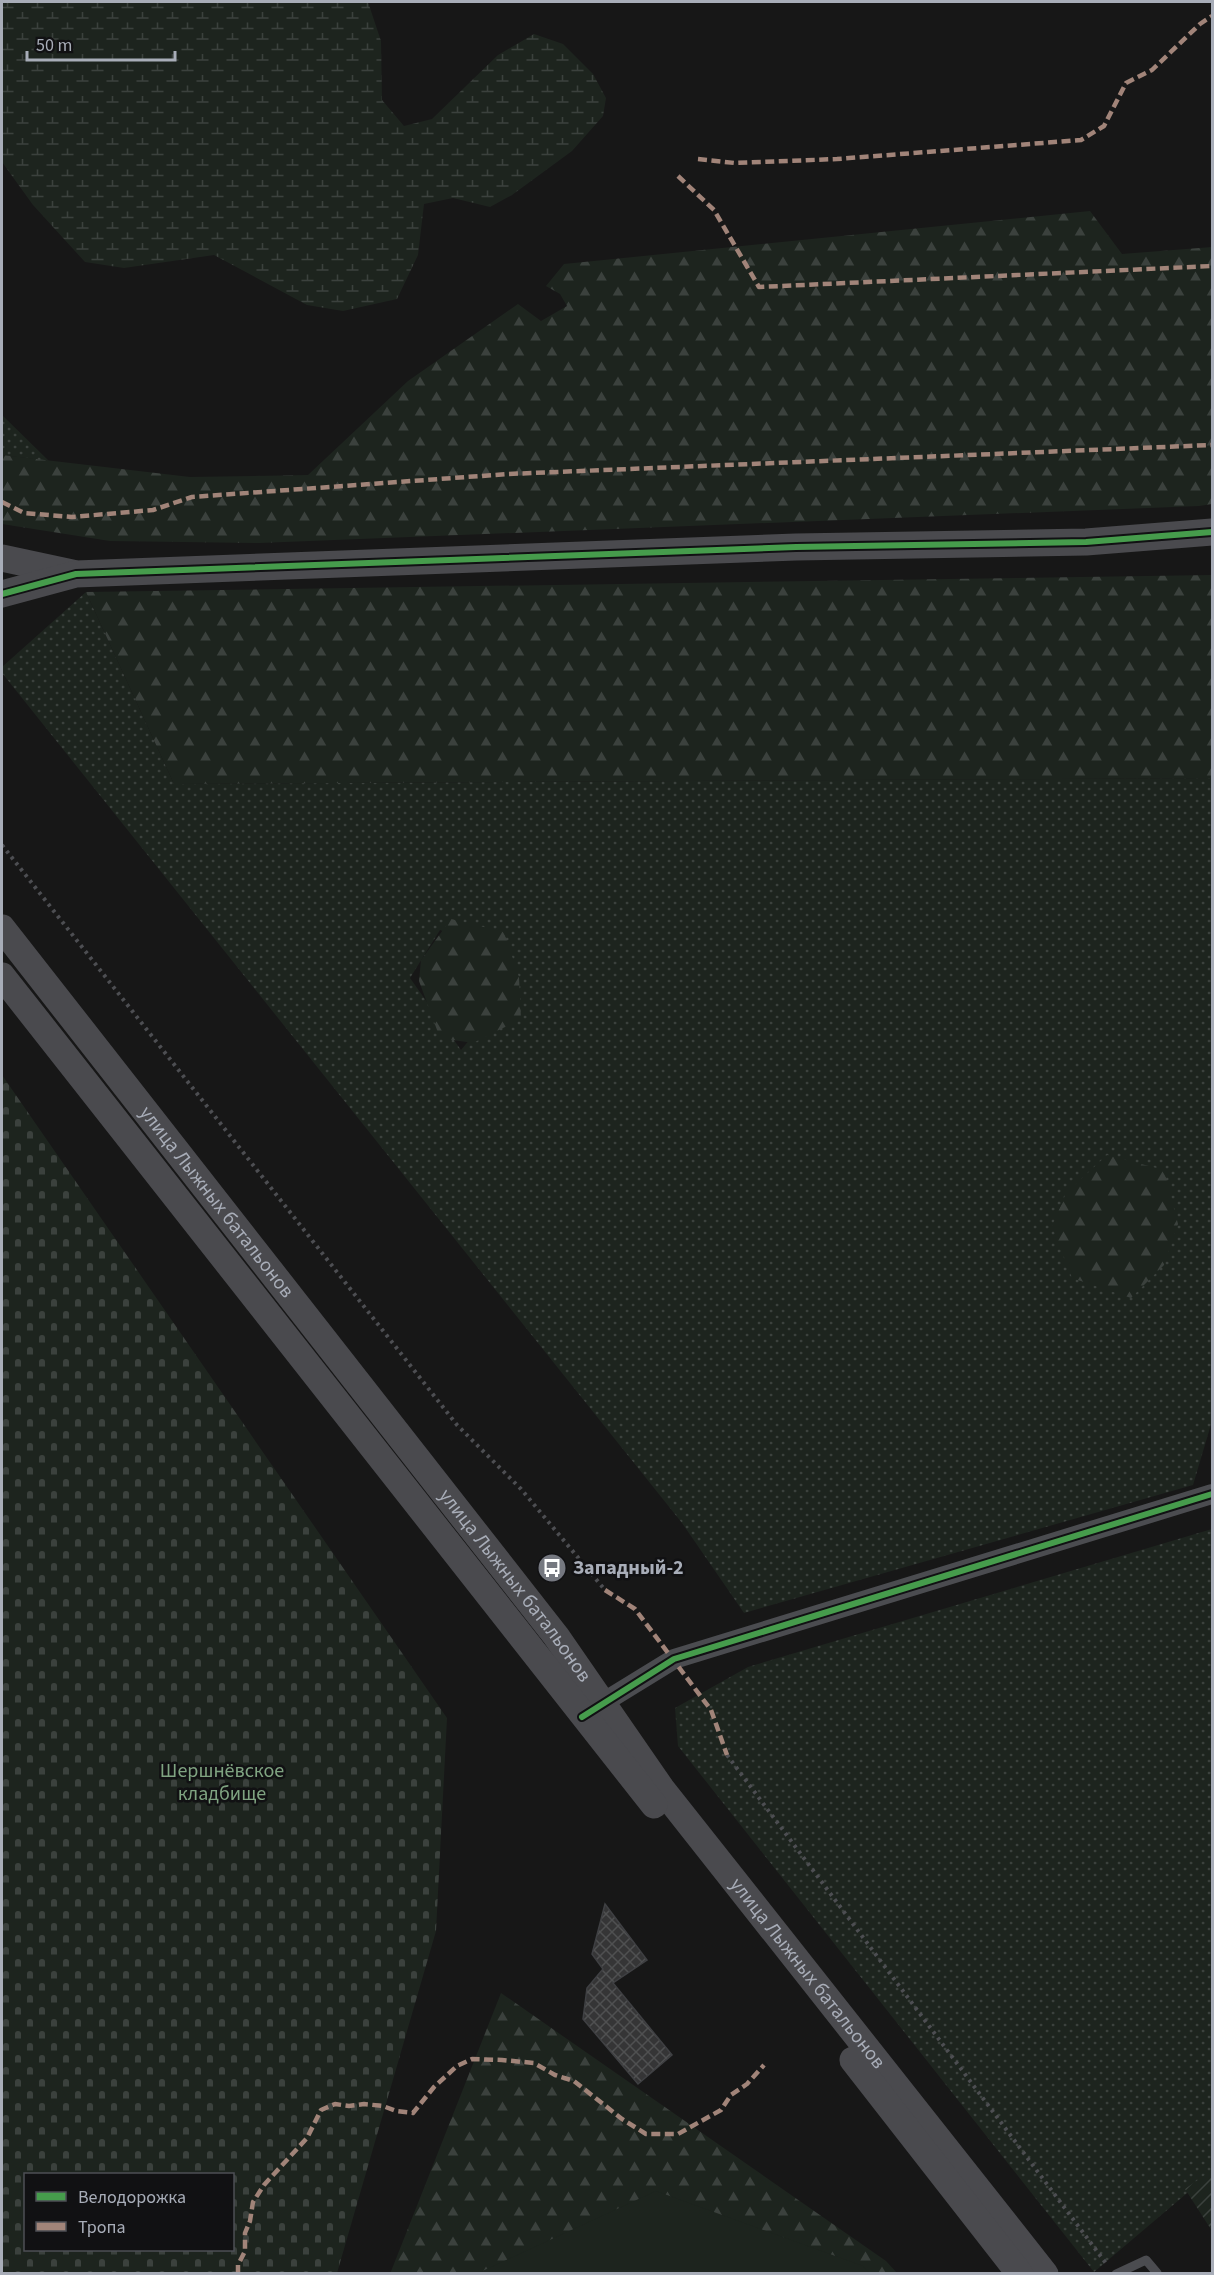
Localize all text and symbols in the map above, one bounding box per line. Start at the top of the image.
scale bar [27,24,176,62]
text: 50 m [36,33,72,58]
street label: улица Лыжных батальонов [132,1100,300,1304]
street label: улица Лыжных батальонов [432,1483,598,1688]
bus stop icon: Западный-2 [536,1552,568,1584]
place label: Западный-2 [573,1554,684,1582]
park label: Шершнёвское кладбище [160,1757,284,1808]
street label: улица Лыжных батальонов [723,1872,892,2075]
legend [24,2173,234,2251]
text: Велодорожка [78,2185,186,2210]
text: Тропа [78,2215,126,2240]

